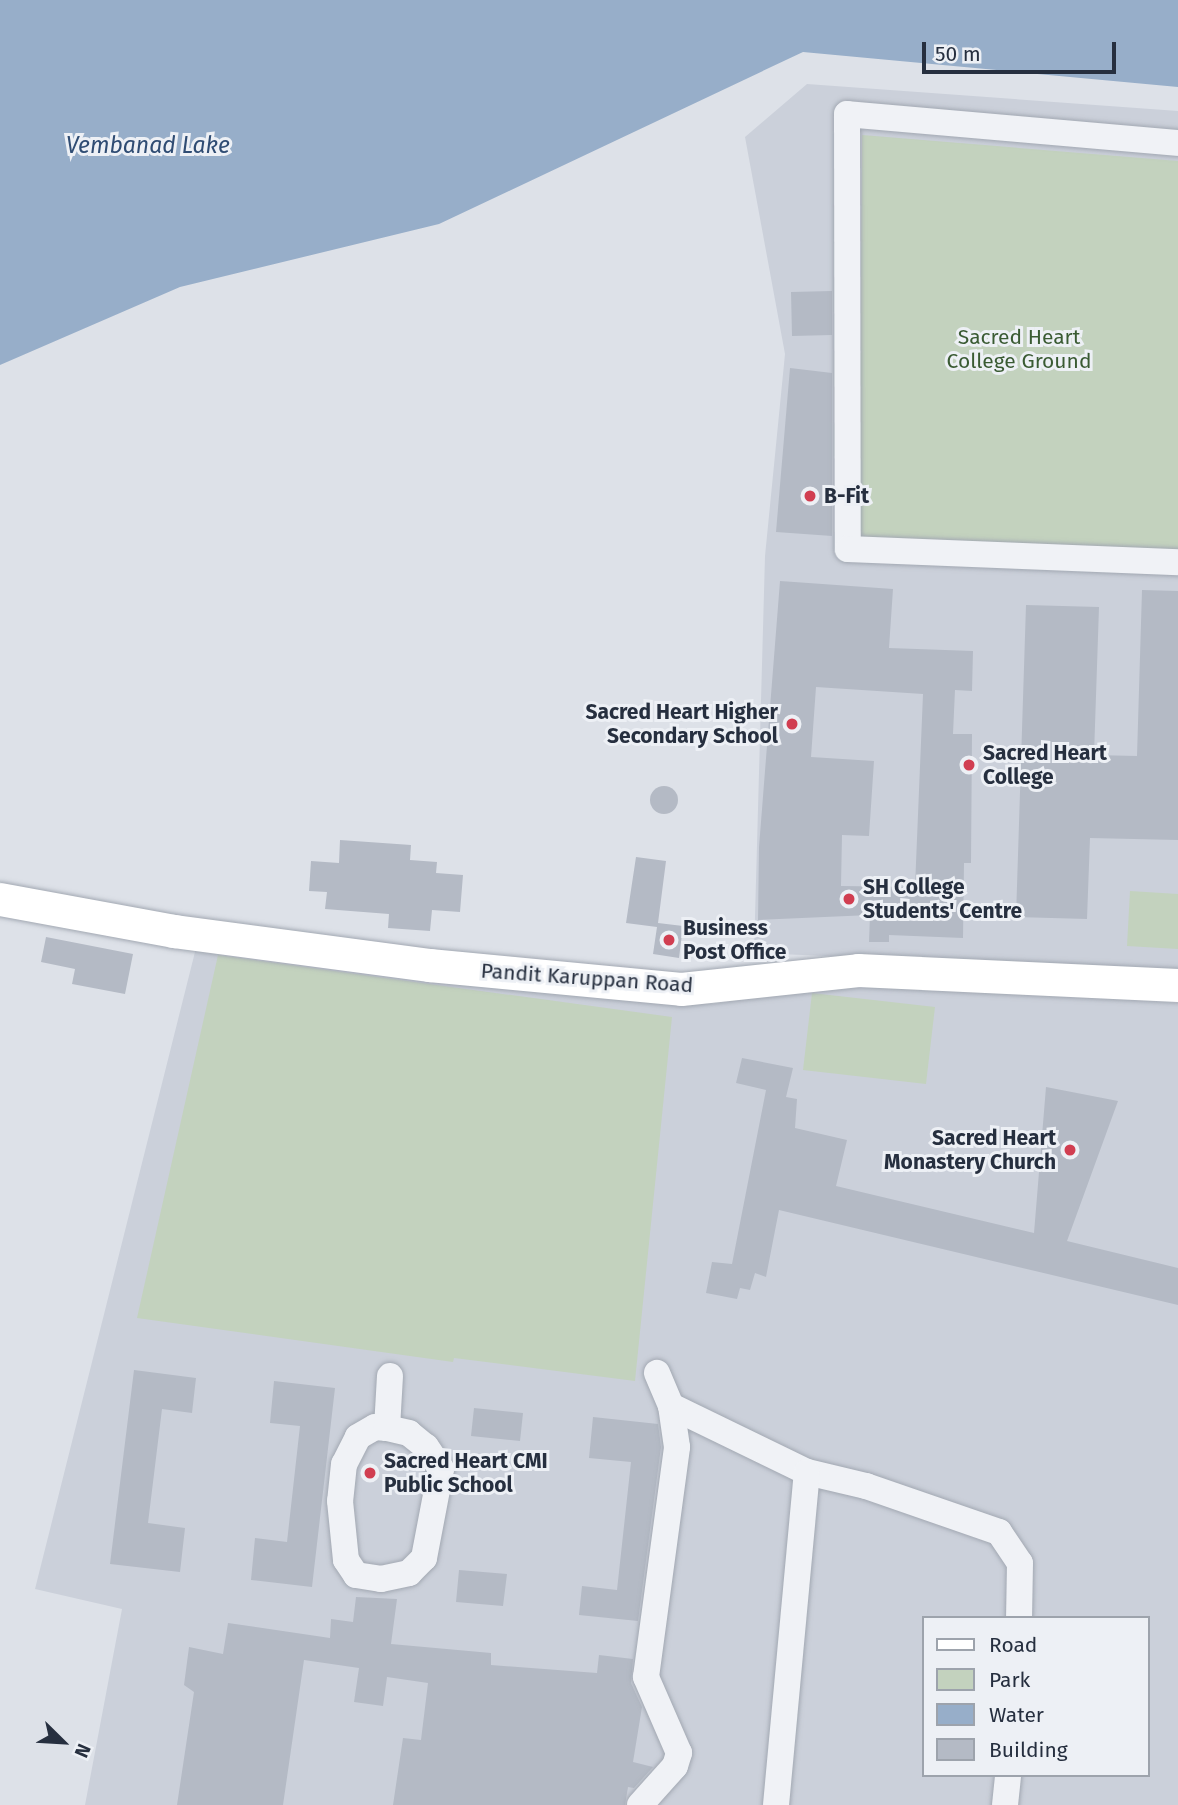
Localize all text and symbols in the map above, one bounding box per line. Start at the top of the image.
scale bar [926,28,1120,72]
text: 50 m [935,41,981,67]
water label: Vembanad Lake [66,131,230,159]
park label: Sacred Heart College Ground [947,324,1091,374]
place label: B-Fit [824,483,869,509]
marker: B-Fit [802,488,818,504]
place label: Sacred Heart Higher Secondary School [585,699,778,749]
marker: Sacred Heart Higher Secondary School [784,716,800,732]
place label: Sacred Heart College [983,740,1107,790]
marker: Sacred Heart College [961,757,977,773]
place label: SH College Students' Centre [863,874,1022,924]
marker: SH College Students' Centre [841,891,857,907]
place label: Business Post Office [683,915,786,965]
marker: Business Post Office [661,932,677,948]
street label: Pandit Karuppan Road [480,958,694,998]
place label: Sacred Heart Monastery Church [884,1125,1056,1175]
marker: Sacred Heart Monastery Church [1062,1142,1078,1158]
place label: Sacred Heart CMI Public School [384,1448,548,1498]
marker: Sacred Heart CMI Public School [362,1465,378,1481]
legend [922,1616,1150,1777]
text: Road [989,1632,1037,1658]
text: Park [989,1667,1030,1693]
text: Water [989,1702,1044,1728]
north arrow [28,1707,98,1777]
text: Building [989,1737,1068,1763]
text: N [70,1740,96,1761]

